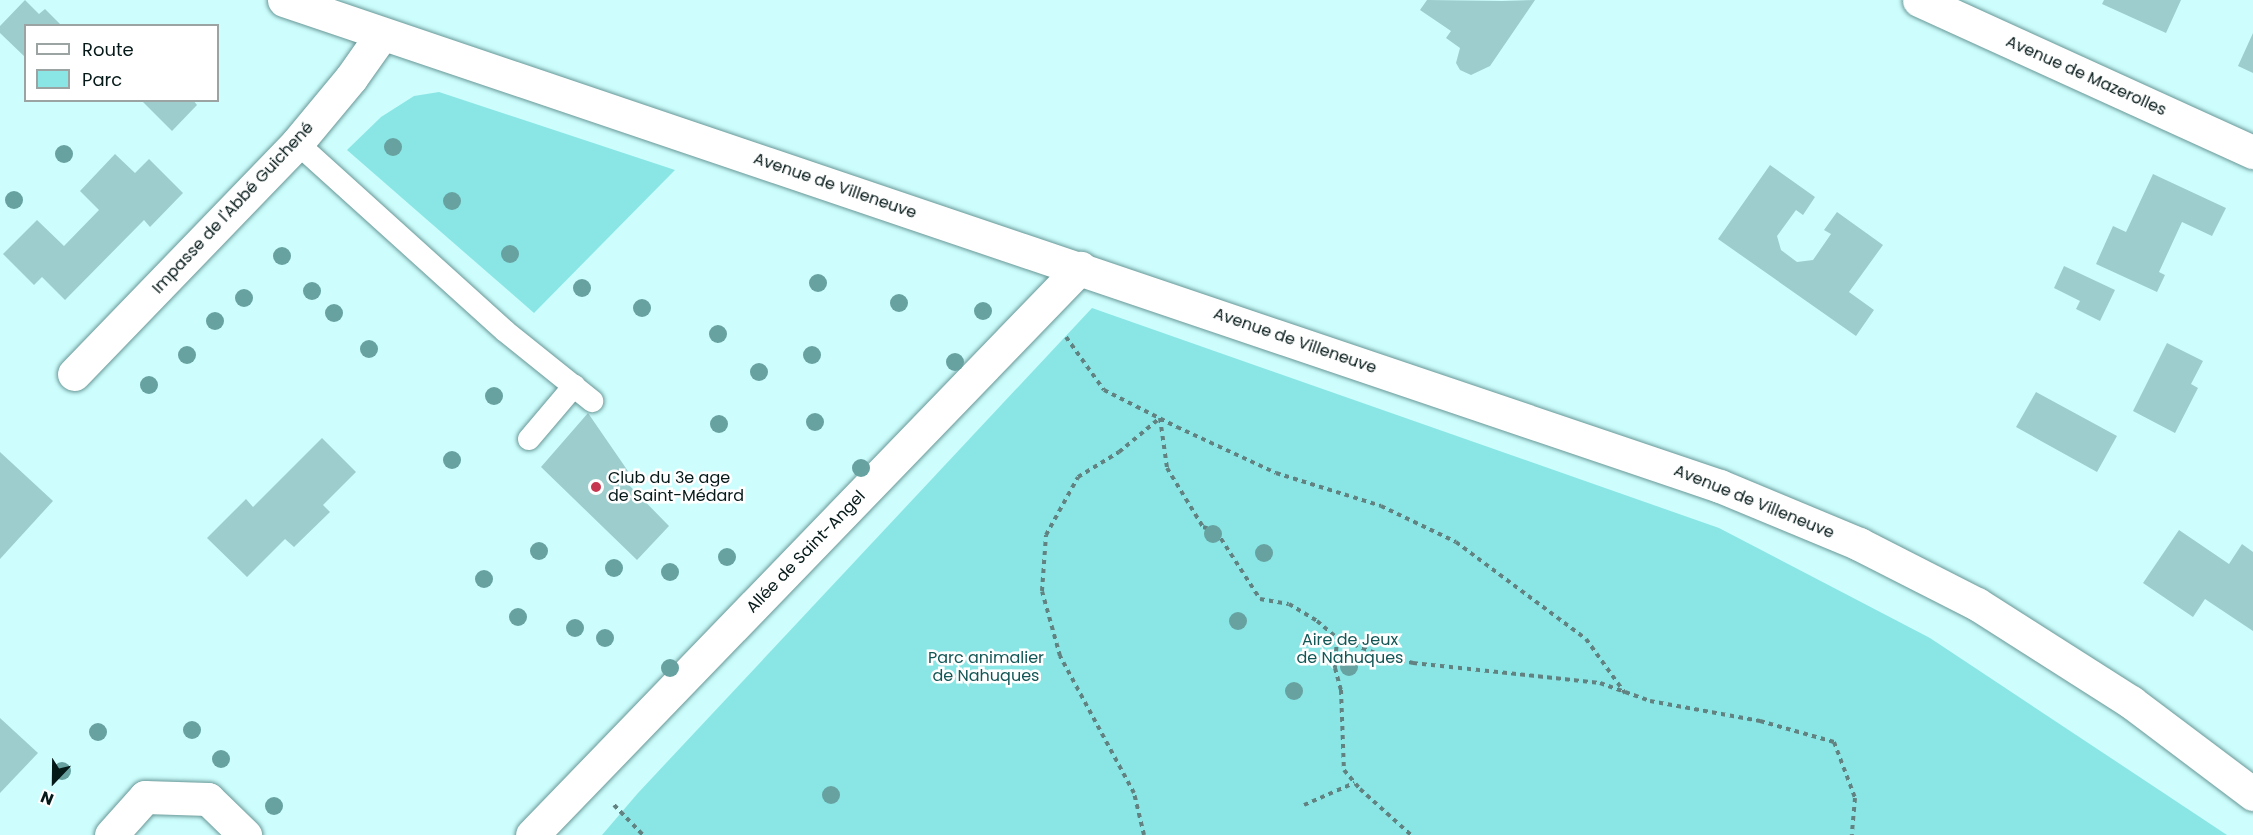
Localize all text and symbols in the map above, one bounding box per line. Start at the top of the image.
legend [24,24,219,102]
street label: Avenue de Mazerolles [2003,32,2169,120]
text: Route [82,37,134,62]
text: Parc [82,67,122,92]
street label: Impasse de l'Abbé Guichené [148,118,318,298]
street label: Avenue de Villeneuve [751,149,919,223]
street label: Avenue de Villeneuve [1211,304,1379,378]
street label: Avenue de Villeneuve [1671,461,1837,543]
place label: Club du 3e age de Saint-Médard [608,468,744,506]
marker: Club du 3e age de Saint-Médard [589,480,603,494]
street label: Allée de Saint-Angel [743,487,869,617]
park label: Aire de Jeux de Nahuques [1297,630,1403,668]
park label: Parc animalier de Nahuques [928,648,1044,686]
north arrow [24,751,84,811]
text: N [37,785,57,811]

